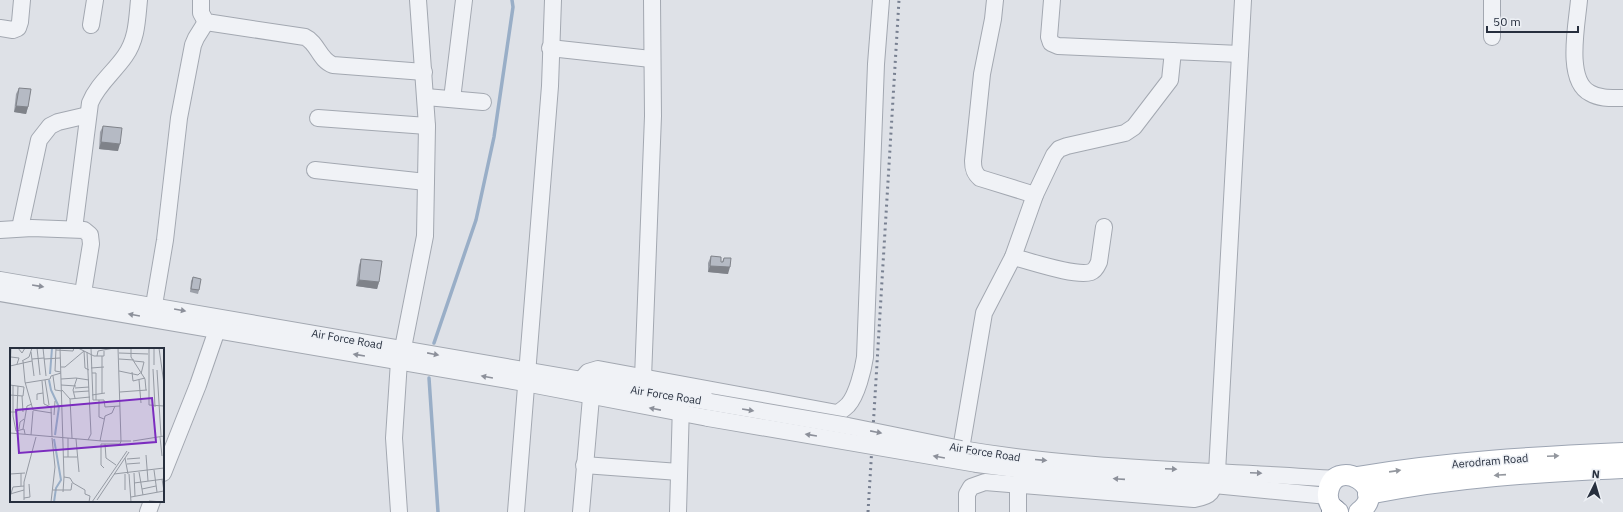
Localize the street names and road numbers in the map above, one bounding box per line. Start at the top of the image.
street label: Air Force Road [310,326,384,352]
street label: Air Force Road [629,382,703,408]
street label: Air Force Road [948,439,1022,465]
street label: Aerodram Road [1451,451,1529,471]

